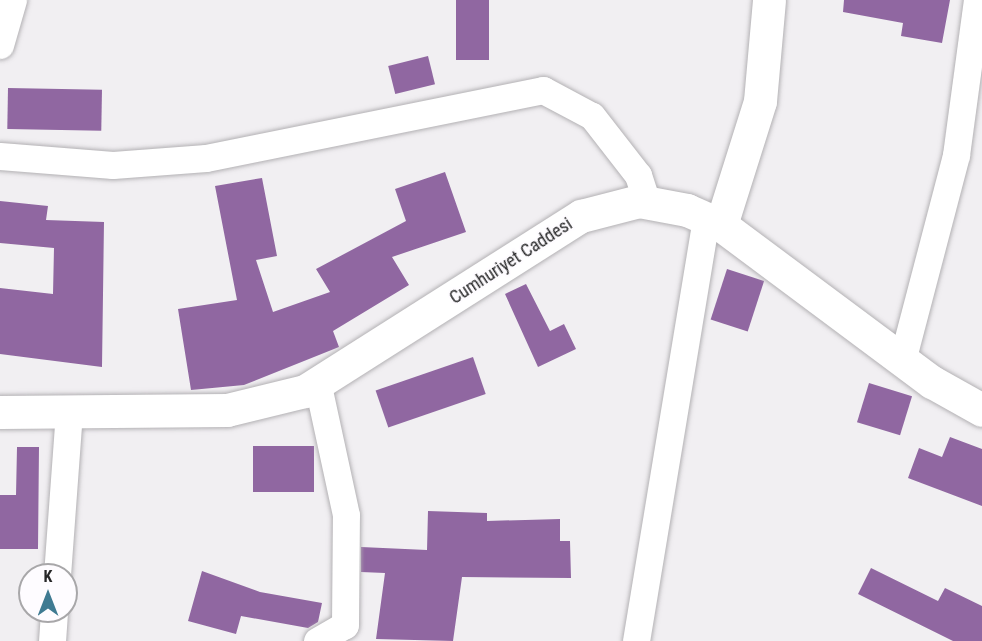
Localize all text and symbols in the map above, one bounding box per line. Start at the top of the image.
street label: Cumhuriyet Caddesi [445,213,577,309]
north arrow [18,563,78,623]
text: K [44,567,52,586]

